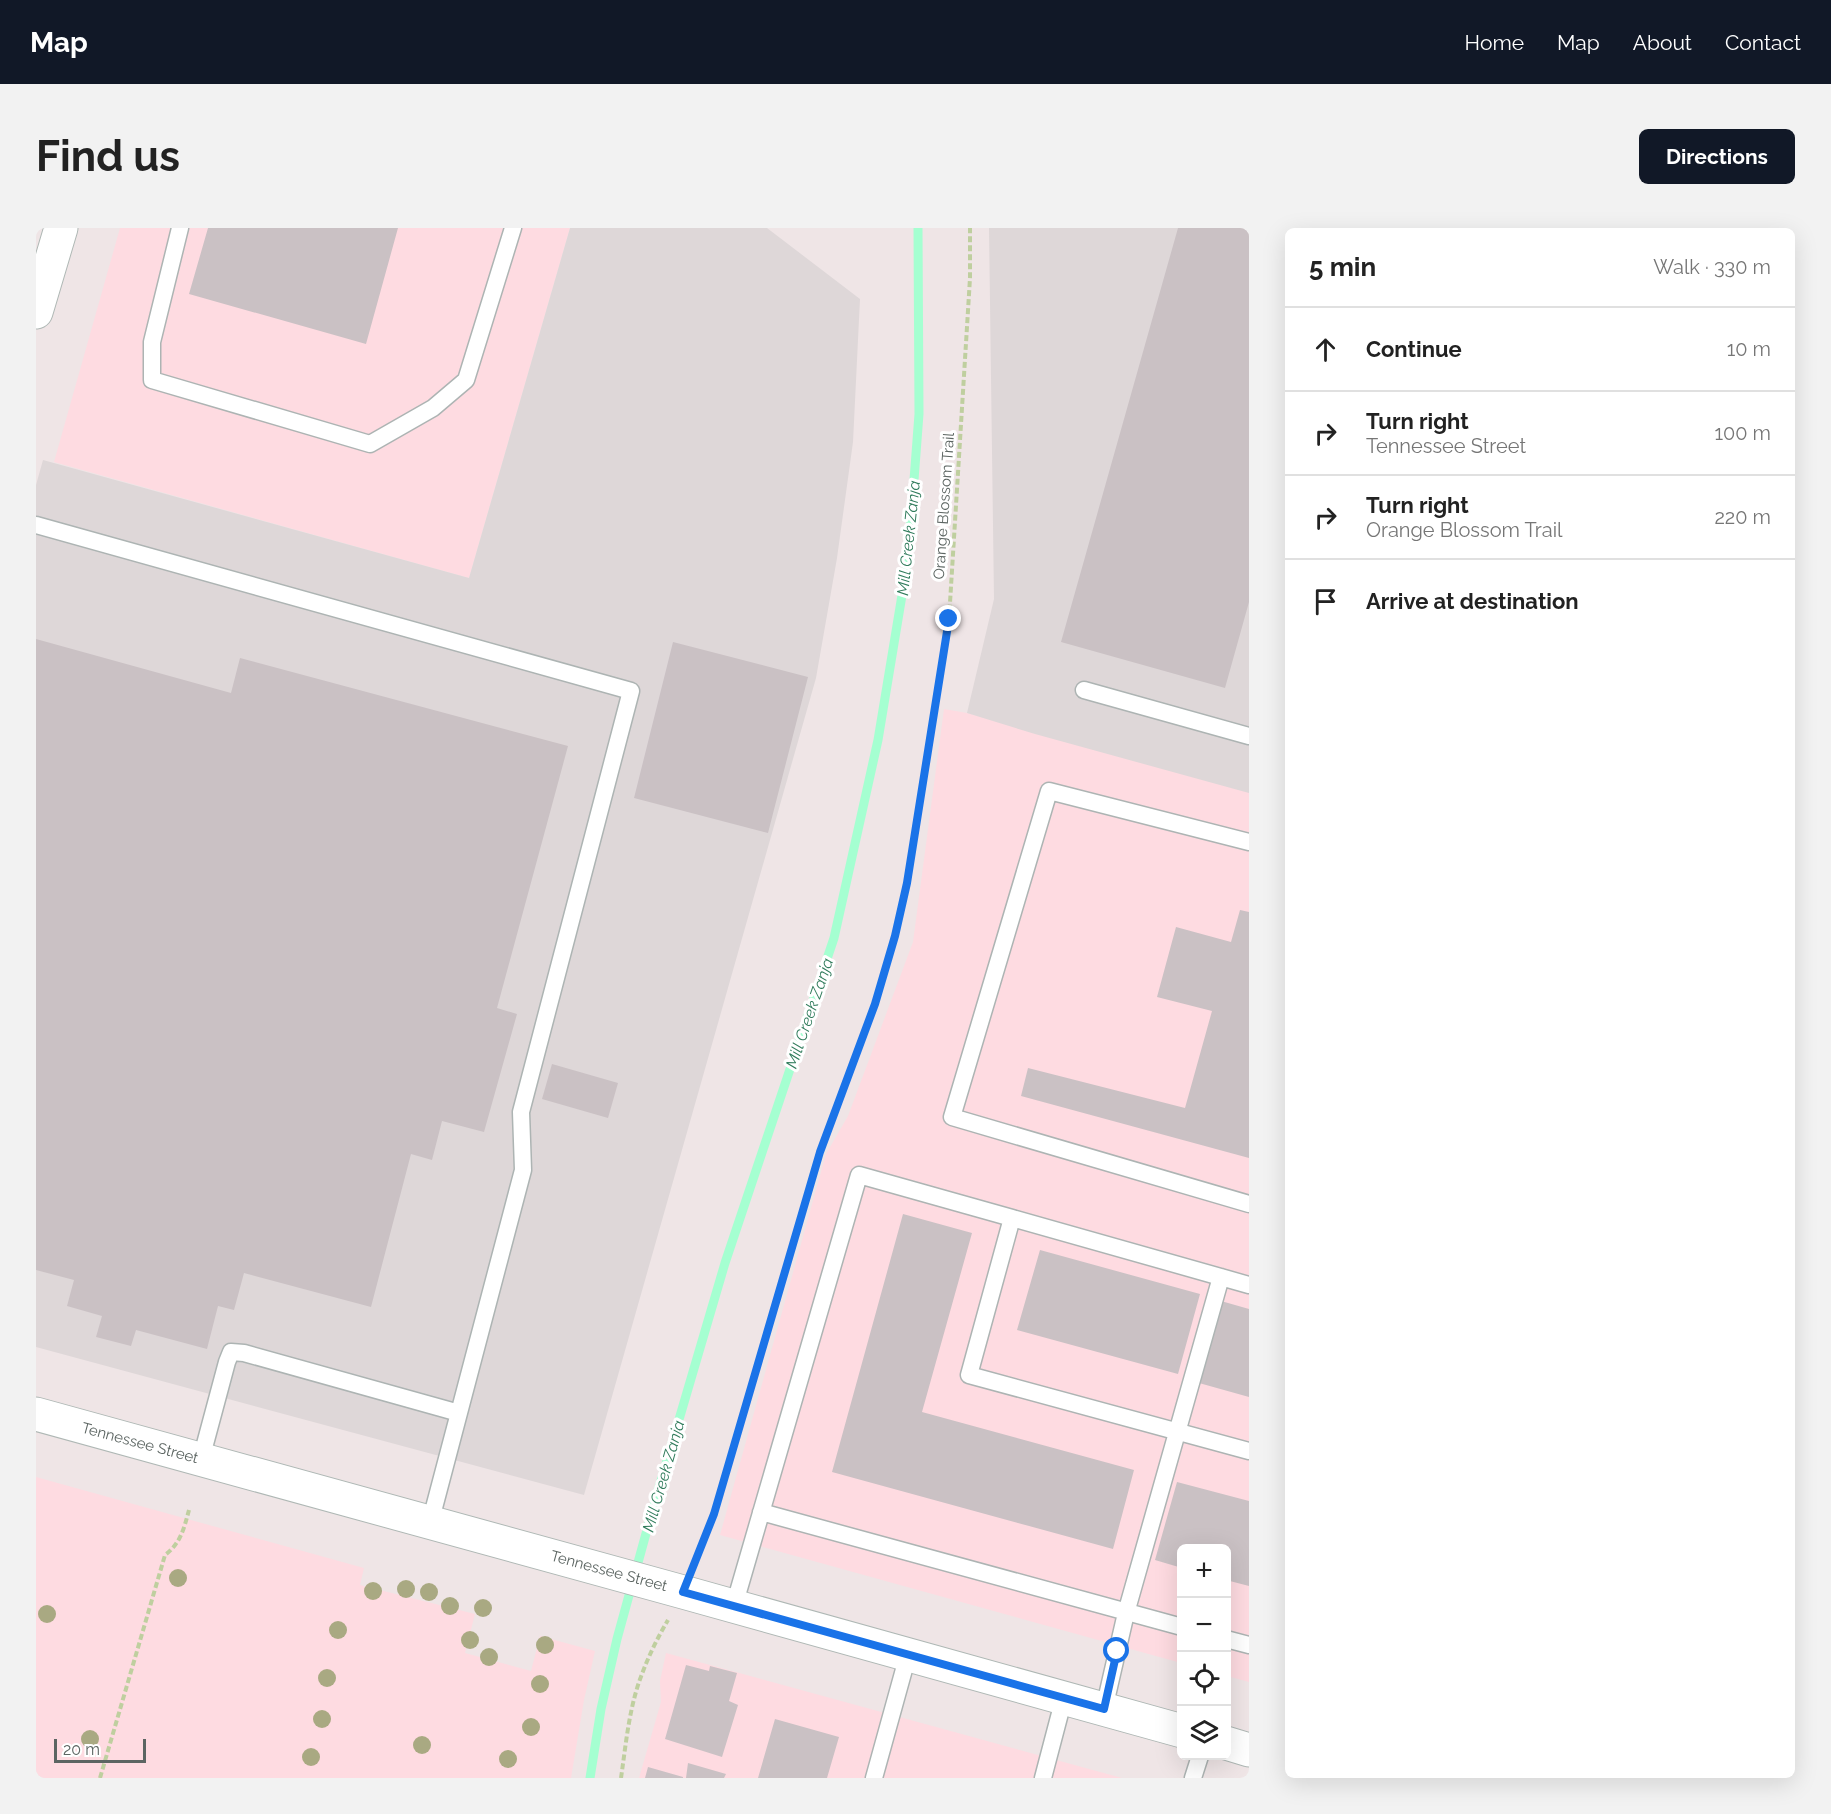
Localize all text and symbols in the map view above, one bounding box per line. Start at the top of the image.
text: Map [30,26,88,59]
text: Home [1465,30,1524,55]
text: Map [1557,30,1600,55]
text: About [1633,30,1692,55]
text: Contact [1725,30,1801,55]
button: Directions [1639,129,1795,184]
text: Find us [36,132,180,181]
text: 5 min [1309,252,1376,282]
text: Walk · 330 m [1653,255,1771,279]
icon: ahead [1309,333,1342,366]
text: Continue [1366,336,1462,362]
text: 10 m [1727,337,1771,361]
text: Turn right [1366,408,1469,434]
icon: right [1309,417,1342,450]
text: 100 m [1714,421,1771,445]
street label: Orange Blossom Trail [930,431,958,580]
text: Tennessee Street [1366,434,1526,458]
water label: Mill Creek Zanja [893,479,924,596]
text: Turn right [1366,492,1469,518]
icon: right [1309,501,1342,534]
text: 220 m [1714,505,1771,529]
text: Orange Blossom Trail [1366,518,1563,542]
icon: arrive [1309,585,1342,618]
text: Arrive at destination [1366,588,1579,614]
route end [935,605,961,631]
water label: Mill Creek Zanja [782,955,837,1071]
water label: Mill Creek Zanja [638,1418,689,1534]
street label: Tennessee Street [80,1419,200,1467]
map controls [1177,1544,1231,1760]
button: + [1177,1544,1231,1598]
street label: Tennessee Street [549,1547,669,1595]
button: − [1177,1598,1231,1652]
route start [1103,1637,1129,1663]
button: locate [1177,1652,1231,1706]
button: layers [1177,1706,1231,1760]
scale bar [54,1736,146,1764]
text: 20 m [63,1740,100,1759]

